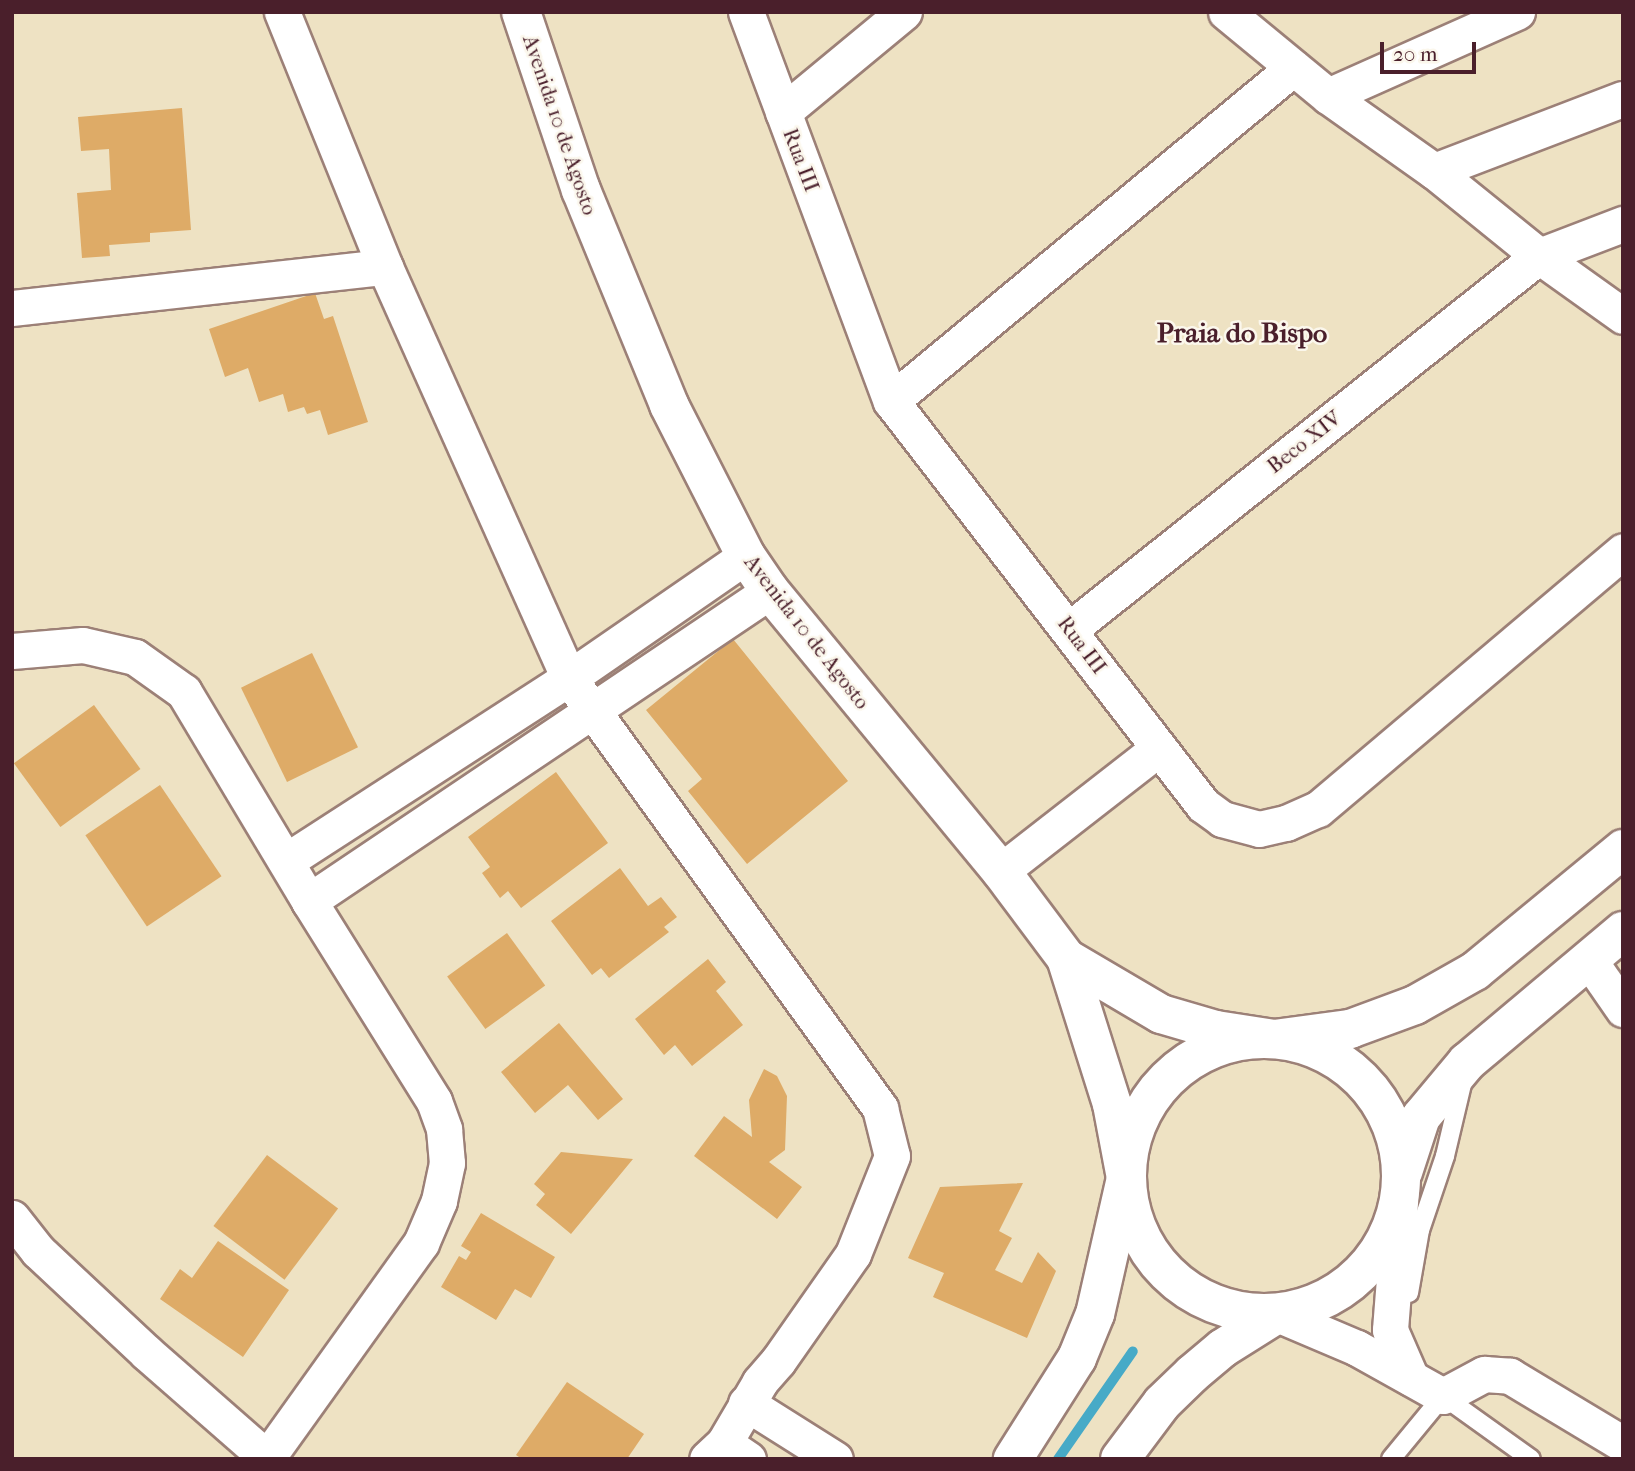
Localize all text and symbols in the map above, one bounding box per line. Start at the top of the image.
scale bar [1383,28,1479,72]
street label: Avenida 10 de Agosto [517,32,603,218]
text: 20 m [1393,42,1437,66]
street label: Rua III [777,125,825,195]
district label: Praia do Bispo [1157,316,1327,350]
street label: Beco XIV [1262,405,1346,479]
street label: Avenida 10 de Agosto [739,550,875,714]
street label: Rua III [1052,611,1112,679]

